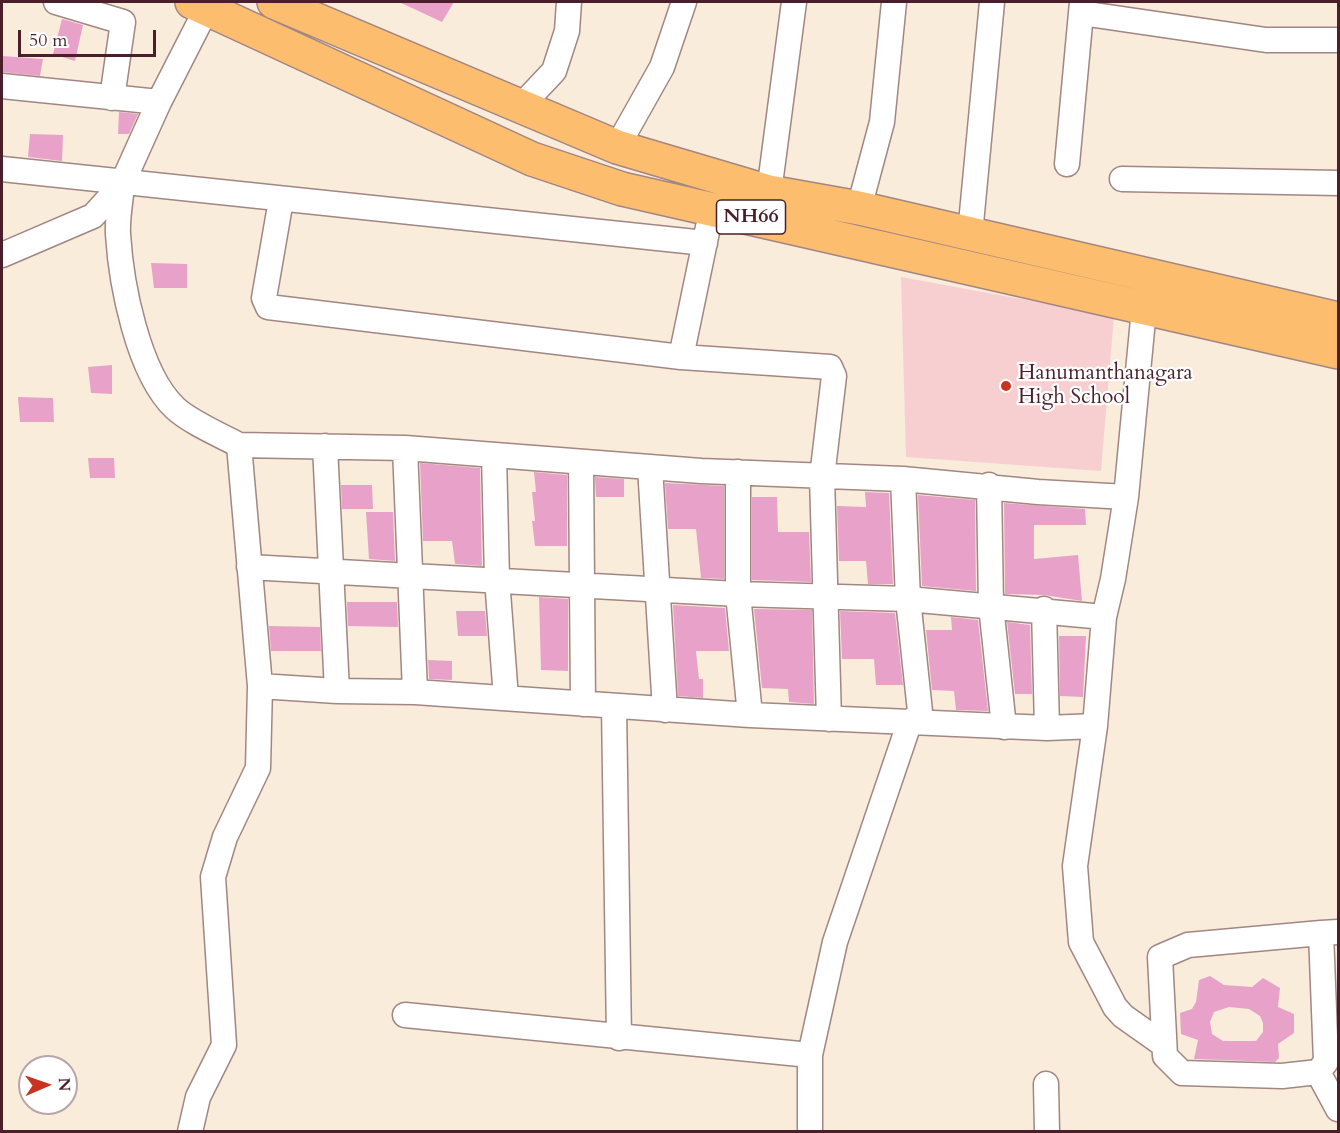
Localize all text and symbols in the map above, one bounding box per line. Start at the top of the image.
scale bar [21,18,159,56]
text: 50 m [29,28,68,53]
road number: NH66 [716,200,786,234]
place label: Hanumanthanagara High School [1018,361,1193,411]
marker: Hanumanthanagara High School [999,379,1013,393]
north arrow [18,1055,78,1115]
text: N [53,1077,75,1092]

